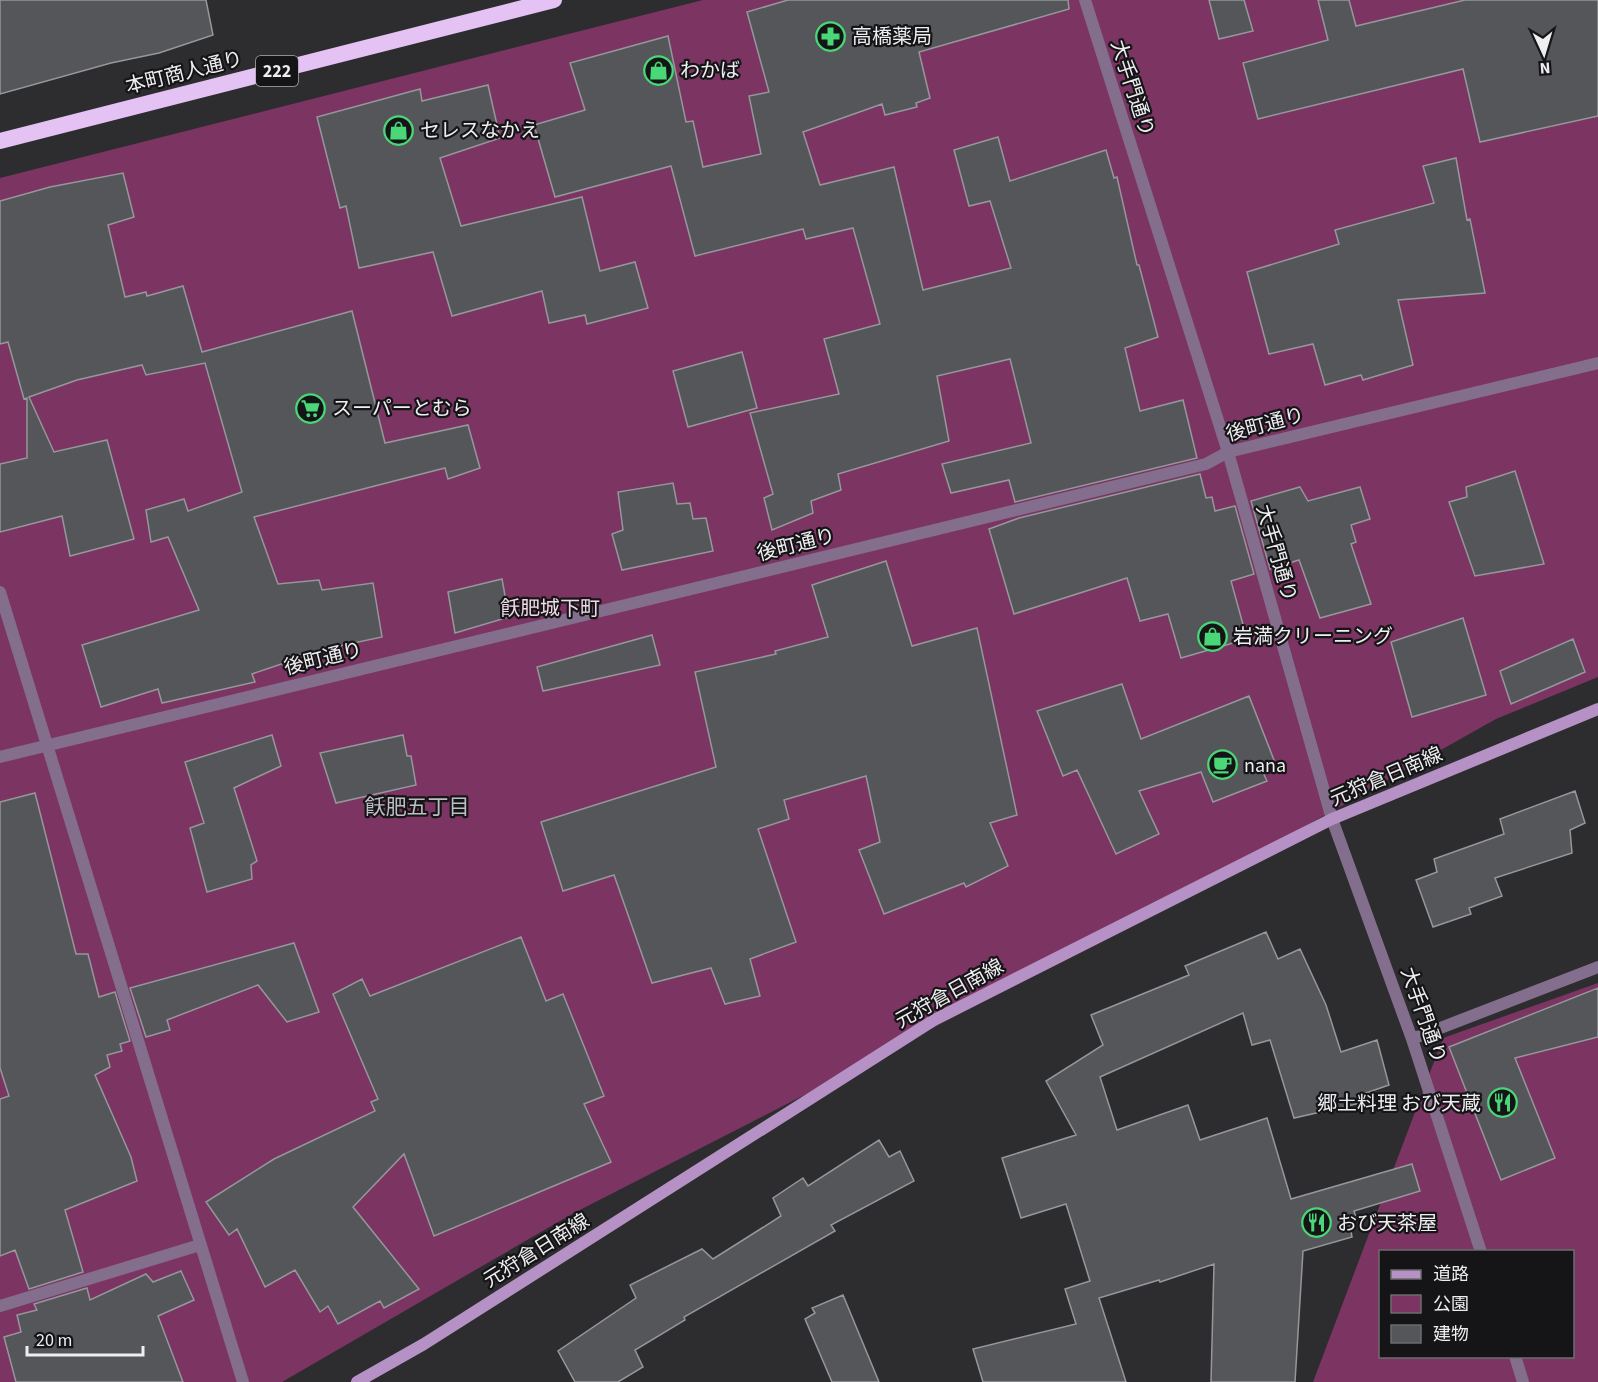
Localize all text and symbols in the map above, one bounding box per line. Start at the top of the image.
pharmacy icon: 高橋薬局 [815,20,847,52]
place label: 高橋薬局 [852,23,932,51]
north arrow [1514,24,1574,84]
street label: 大手門通り [1103,36,1161,140]
street label: 本町商人通り [123,45,246,101]
shop icon: わかば [643,54,675,86]
road number: 222 [256,56,298,86]
place label: わかば [680,57,740,85]
text: N [1539,57,1551,79]
shop icon: セレスなかえ [383,114,415,146]
place label: セレスなかえ [420,117,540,145]
supermarket icon: スーパーとむら [295,392,327,424]
place label: スーパーとむら [332,395,472,423]
street label: 後町通り [1223,401,1308,449]
street label: 大手門通り [1249,501,1303,605]
street label: 後町通り [754,522,838,568]
park label: 飫肥城下町 [500,595,600,623]
shop icon: 岩満クリーニング [1196,620,1228,652]
place label: 岩満クリーニング [1233,623,1393,651]
street label: 後町通り [281,636,365,682]
street label: 元狩倉日南線 [1326,741,1447,813]
cafe icon: nana [1207,749,1239,781]
place label: nana [1244,752,1286,780]
district label: 飫肥五丁目 [365,792,470,822]
street label: 元狩倉日南線 [890,953,1009,1035]
street label: 大手門通り [1394,963,1453,1067]
restaurant icon: 郷土料理 おび天蔵 [1486,1087,1518,1119]
place label: 郷土料理 おび天蔵 [1317,1090,1481,1118]
street label: 元狩倉日南線 [478,1207,595,1295]
restaurant icon: おび天茶屋 [1300,1207,1332,1239]
place label: おび天茶屋 [1337,1210,1437,1238]
legend [1379,1250,1574,1358]
text: 道路 [1433,1262,1469,1287]
text: 公園 [1433,1292,1469,1317]
scale bar [27,1319,142,1357]
text: 建物 [1433,1322,1469,1347]
text: 20 m [36,1328,72,1353]

